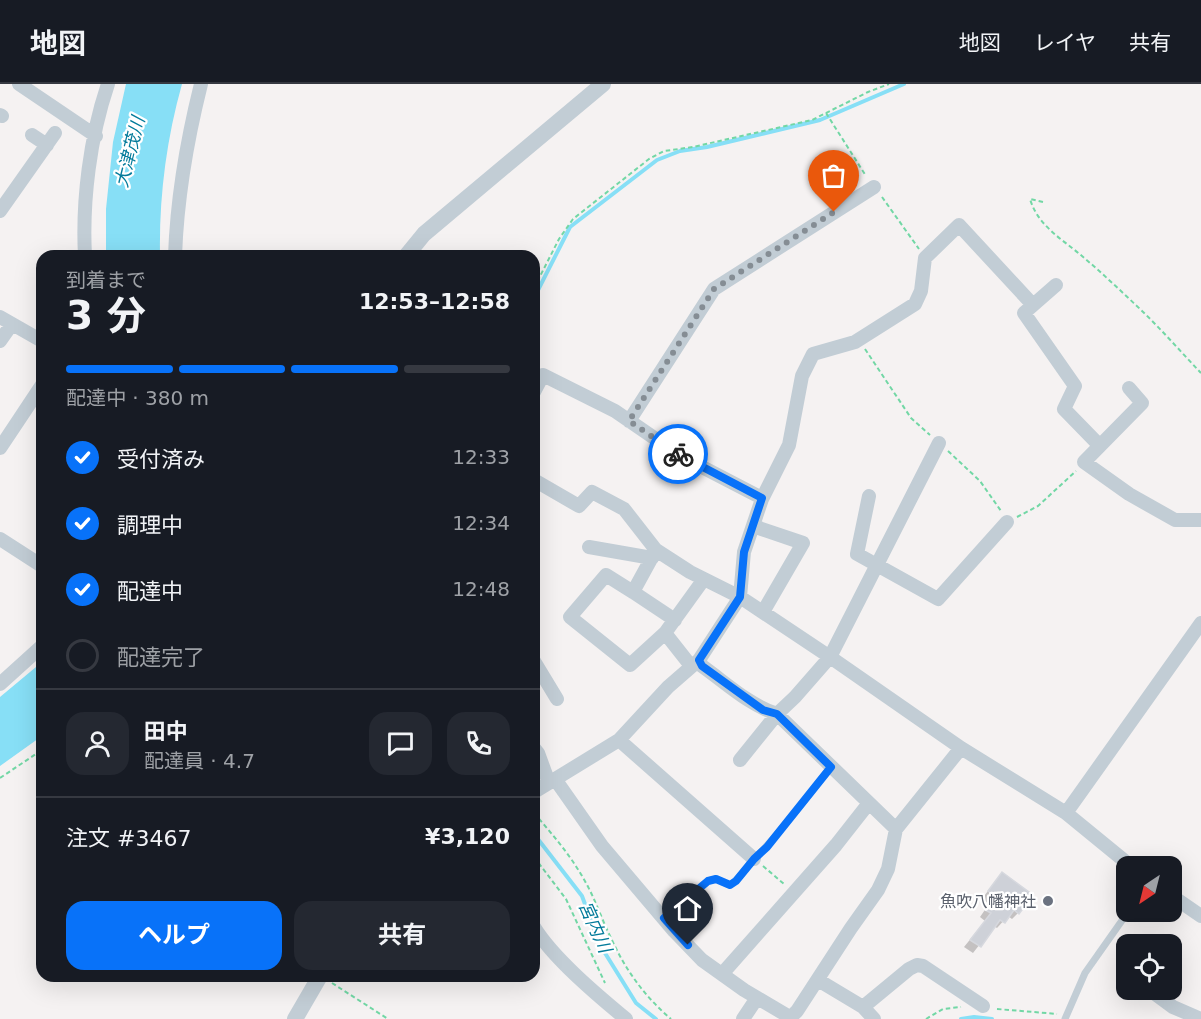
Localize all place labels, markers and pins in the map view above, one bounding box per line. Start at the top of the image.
pin [808,150,859,212]
pin [662,883,713,945]
place label: 魚吹八幡神社 [940,892,1036,911]
marker: 魚吹八幡神社 [1041,894,1055,908]

